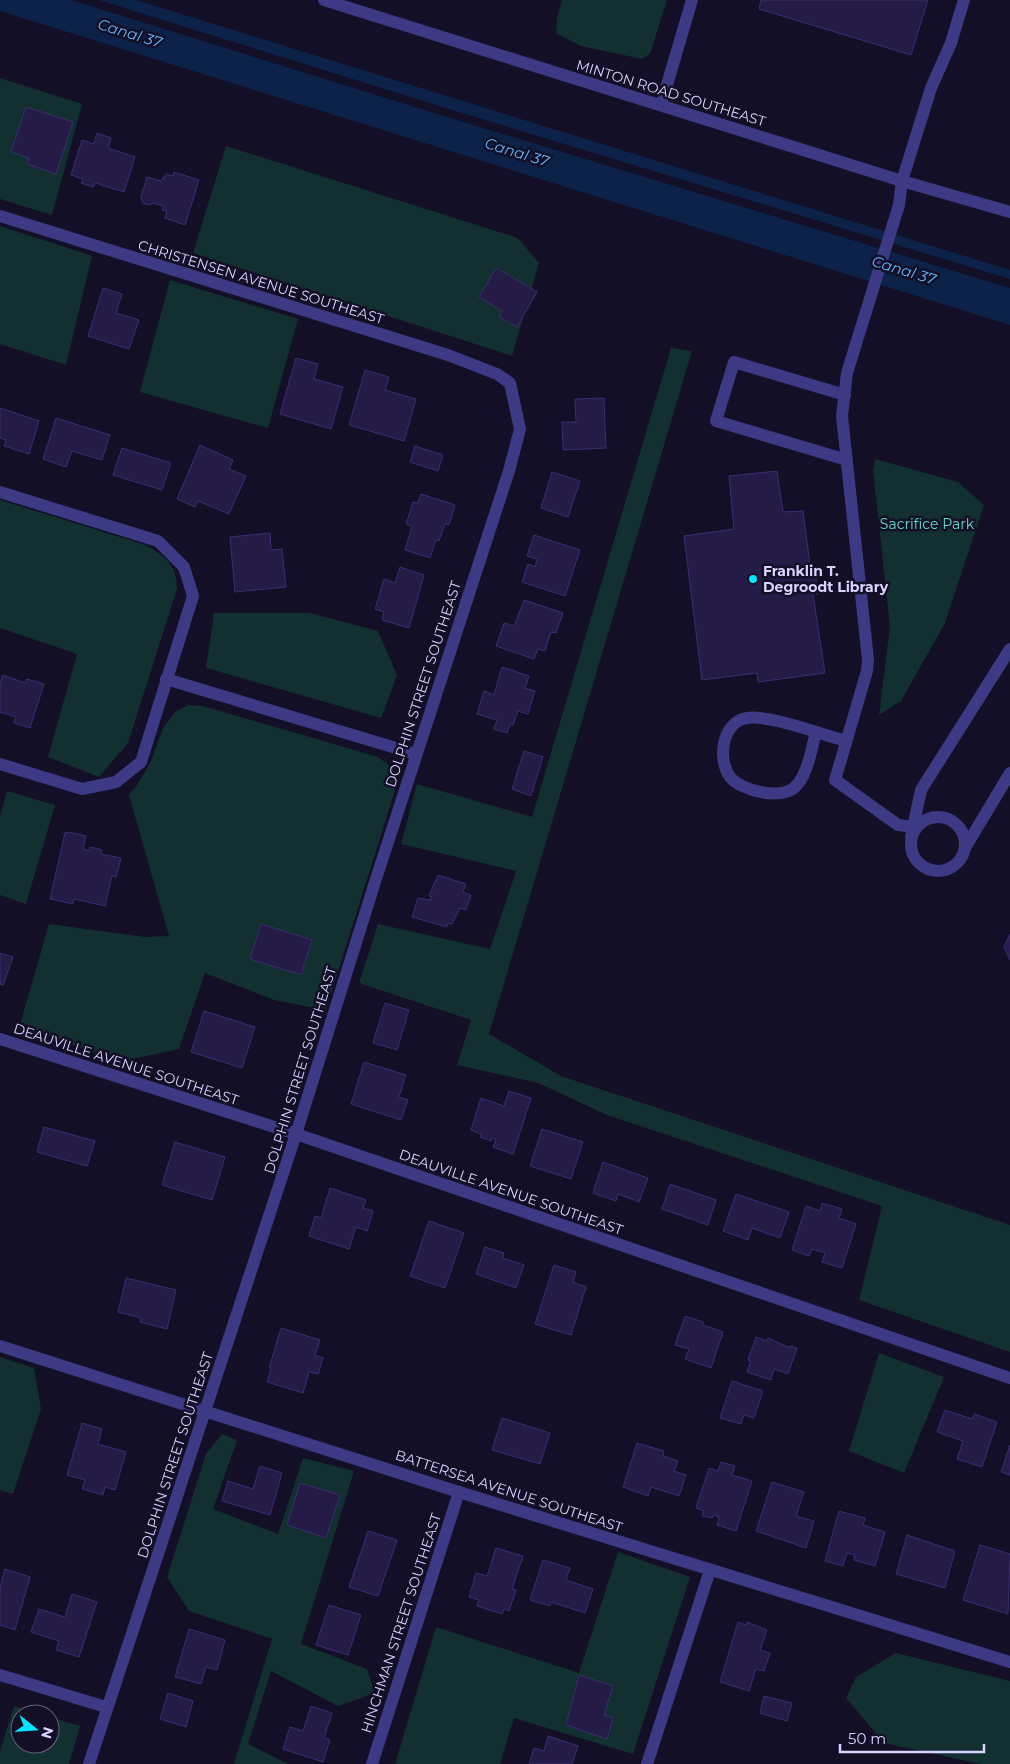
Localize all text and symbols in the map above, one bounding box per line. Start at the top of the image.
water label: Canal 37 [96,14,165,52]
street label: MINTON ROAD SOUTHEAST [574,56,768,130]
water label: Canal 37 [483,133,552,171]
street label: CHRISTENSEN AVENUE SOUTHEAST [136,236,386,328]
water label: Canal 37 [870,251,939,289]
park label: Sacrifice Park [880,515,975,533]
place label: Franklin T. Degroodt Library [763,562,889,596]
marker: Franklin T. Degroodt Library [747,573,759,585]
street label: DOLPHIN STREET SOUTHEAST [381,579,465,789]
street label: DOLPHIN STREET SOUTHEAST [260,964,340,1176]
street label: DEAUVILLE AVENUE SOUTHEAST [11,1019,241,1109]
street label: DEAUVILLE AVENUE SOUTHEAST [397,1145,625,1239]
street label: DOLPHIN STREET SOUTHEAST [133,1350,217,1560]
street label: BATTERSEA AVENUE SOUTHEAST [393,1446,625,1536]
street label: HINCHMAN STREET SOUTHEAST [357,1511,445,1735]
north arrow [10,1704,60,1754]
scale bar [840,1722,984,1754]
text: N [37,1725,58,1741]
text: 50 m [848,1729,886,1748]

